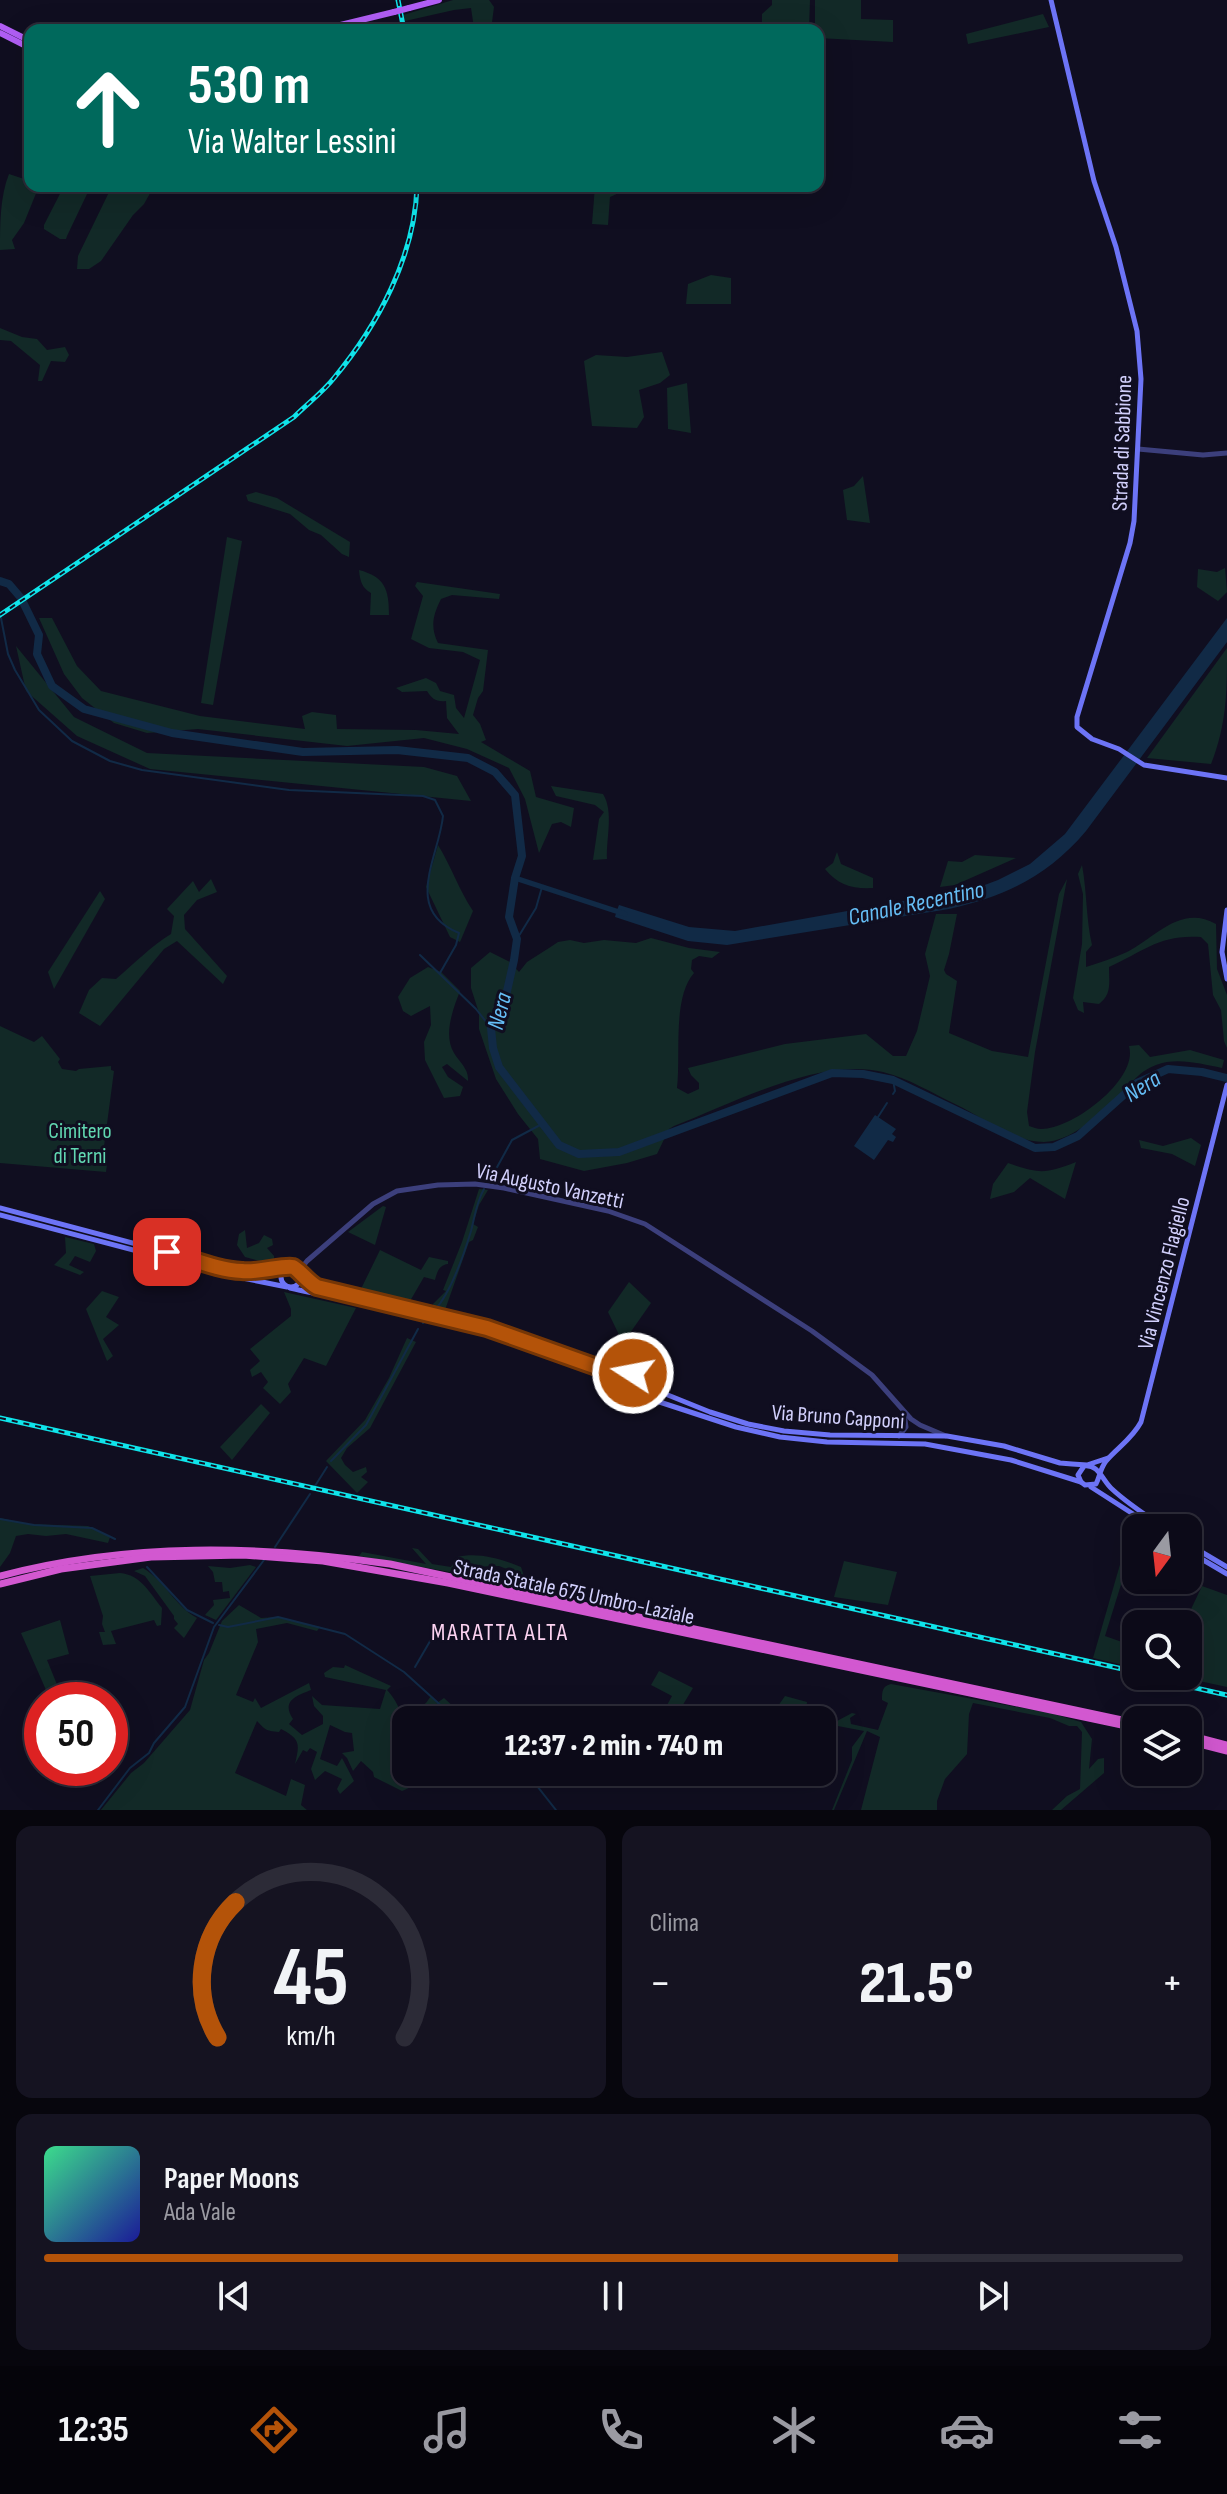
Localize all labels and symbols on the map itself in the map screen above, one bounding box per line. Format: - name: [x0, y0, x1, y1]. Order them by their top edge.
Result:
- street label: Strada di Sabbione: [1107, 375, 1138, 512]
- water label: Canale Recentino: [845, 875, 987, 932]
- water label: Nera: [481, 989, 518, 1033]
- water label: Nera: [1119, 1064, 1166, 1109]
- park label: Cimitero di Terni: [48, 1118, 112, 1170]
- street label: Via Augusto Vanzetti: [473, 1158, 626, 1215]
- street label: Via Vincenzo Flagiello: [1132, 1194, 1196, 1353]
- pin: [133, 1218, 201, 1286]
- position arrow: [591, 1331, 675, 1415]
- street label: Via Bruno Capponi: [771, 1399, 905, 1436]
- north arrow: [1122, 1514, 1202, 1594]
- street label: Strada Statale 675 Umbro-Laziale: [451, 1554, 697, 1631]
- district label: MARATTA ALTA: [431, 1618, 569, 1647]
- speed limit sign: 50: [24, 1682, 128, 1786]

